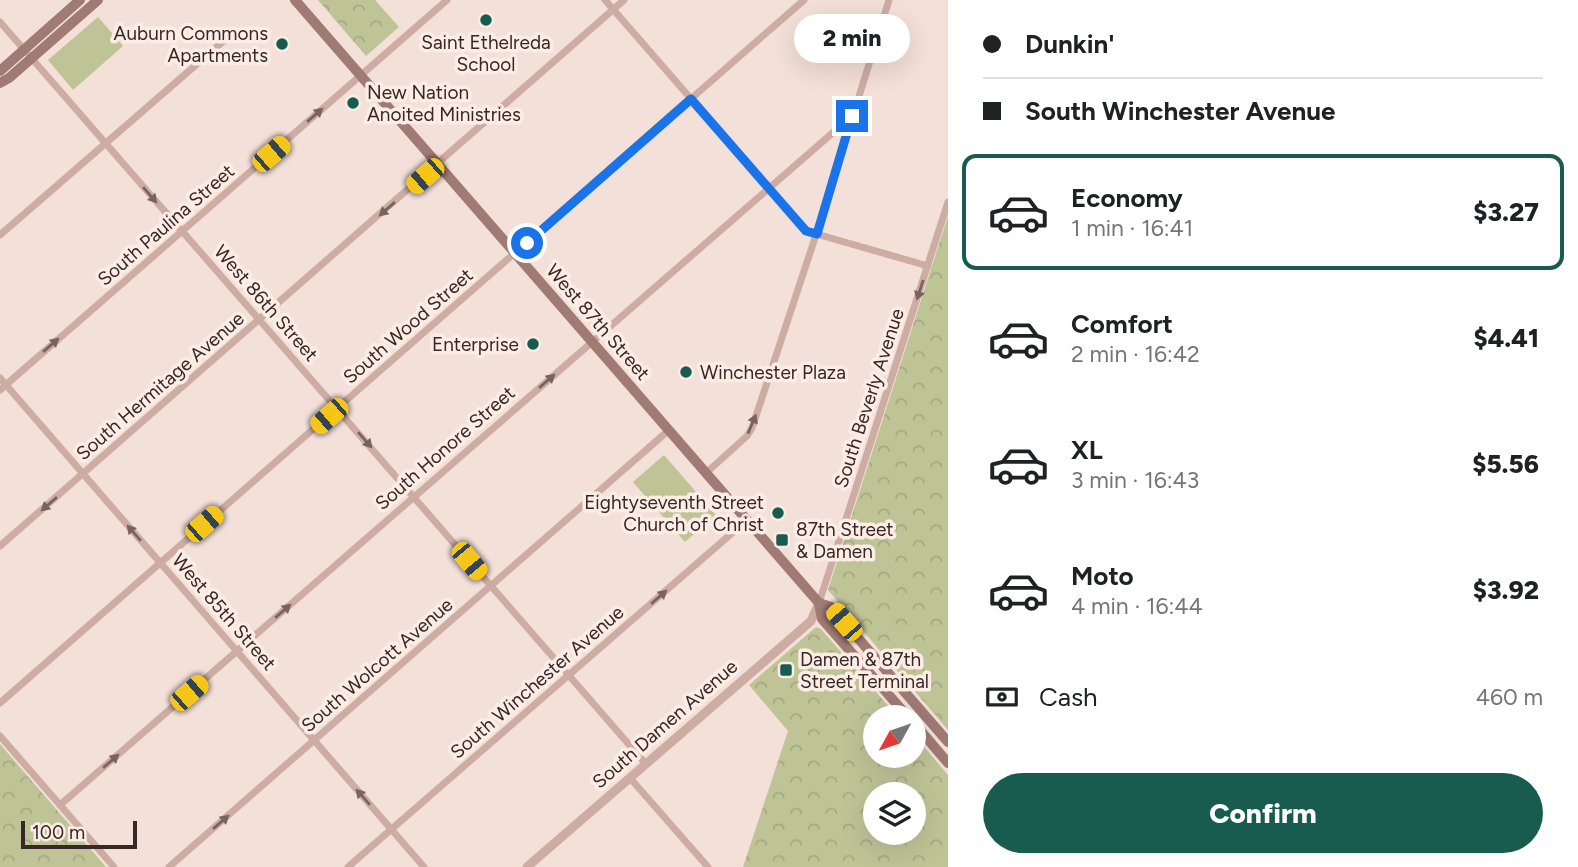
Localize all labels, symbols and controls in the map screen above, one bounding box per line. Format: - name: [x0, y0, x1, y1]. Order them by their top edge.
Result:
- marker: Saint Ethelreda School: [478, 12, 494, 28]
- callout: 2 min: [794, 15, 910, 64]
- place label: Auburn Commons Apartments: [114, 22, 268, 67]
- text: 2 min: [823, 24, 881, 52]
- text: Dunkin': [1025, 28, 1115, 60]
- place label: Saint Ethelreda School: [421, 31, 551, 76]
- marker: Auburn Commons Apartments: [274, 36, 290, 52]
- place label: New Nation Anoited Ministries: [367, 81, 521, 126]
- marker: New Nation Anoited Ministries: [345, 95, 361, 111]
- text: South Winchester Avenue: [1025, 95, 1335, 127]
- route end: [836, 100, 868, 132]
- one-way arrow: [307, 108, 324, 123]
- car: [249, 132, 294, 176]
- car: [403, 154, 448, 198]
- street label: South Paulina Street: [93, 159, 239, 291]
- icon: car: [987, 181, 1050, 244]
- text: Economy: [1071, 182, 1183, 214]
- one-way arrow: [142, 186, 158, 204]
- text: $3.27: [1473, 196, 1539, 228]
- one-way arrow: [378, 201, 395, 216]
- text: 1 min · 16:41: [1071, 214, 1193, 242]
- route start: [511, 227, 543, 259]
- street label: West 86th Street: [209, 240, 323, 366]
- street label: West 87th Street: [541, 259, 655, 385]
- street label: South Wood Street: [338, 263, 478, 389]
- one-way arrow: [914, 280, 925, 301]
- street label: South Beverly Avenue: [829, 305, 909, 491]
- street label: South Hermitage Avenue: [71, 307, 249, 465]
- icon: car: [987, 307, 1050, 370]
- text: Comfort: [1071, 308, 1173, 340]
- text: $4.41: [1473, 322, 1539, 354]
- place label: Enterprise: [432, 333, 519, 356]
- marker: Enterprise: [525, 336, 541, 352]
- one-way arrow: [43, 338, 60, 353]
- text: 2 min · 16:42: [1071, 340, 1200, 368]
- place label: Winchester Plaza: [700, 361, 846, 384]
- marker: Winchester Plaza: [678, 364, 694, 380]
- one-way arrow: [538, 374, 555, 389]
- street label: South Honore Street: [371, 381, 519, 515]
- car: [307, 394, 352, 438]
- one-way arrow: [746, 414, 758, 434]
- one-way arrow: [357, 431, 372, 448]
- icon: car: [987, 433, 1050, 496]
- text: XL: [1071, 434, 1103, 466]
- text: $5.56: [1472, 448, 1539, 480]
- text: 3 min · 16:43: [1071, 466, 1199, 494]
- place label: Eightyseventh Street Church of Christ: [584, 491, 764, 536]
- one-way arrow: [40, 496, 57, 511]
- car: [182, 502, 227, 546]
- marker: Eightyseventh Street Church of Christ: [770, 505, 786, 521]
- place label: 87th Street & Damen: [796, 518, 894, 563]
- one-way arrow: [127, 524, 142, 541]
- marker: 87th Street & Damen: [774, 532, 790, 548]
- car: [448, 538, 491, 584]
- street label: West 85th Street: [167, 549, 281, 675]
- icon: car: [987, 559, 1050, 622]
- text: Moto: [1071, 560, 1134, 592]
- text: $3.92: [1473, 574, 1539, 606]
- one-way arrow: [650, 589, 668, 605]
- text: 4 min · 16:44: [1071, 592, 1203, 620]
- street label: South Wolcott Avenue: [297, 593, 457, 737]
- car: [823, 599, 866, 645]
- street label: South Winchester Avenue: [446, 600, 628, 764]
- one-way arrow: [274, 603, 292, 619]
- place label: Damen & 87th Street Terminal: [800, 648, 929, 693]
- street label: South Damen Avenue: [588, 655, 742, 793]
- marker: Damen & 87th Street Terminal: [778, 662, 794, 678]
- car: [167, 671, 212, 715]
- icon: cash: [983, 678, 1021, 716]
- text: Cash: [1039, 681, 1098, 713]
- text: 460 m: [1476, 683, 1543, 711]
- north arrow: [863, 705, 926, 768]
- map controls: [863, 705, 926, 845]
- one-way arrow: [103, 753, 120, 769]
- button: Confirm: [983, 773, 1543, 853]
- button: layers: [863, 782, 926, 845]
- one-way arrow: [355, 788, 371, 806]
- one-way arrow: [212, 815, 229, 830]
- scale bar: [21, 818, 136, 850]
- text: 100 m: [32, 821, 85, 844]

